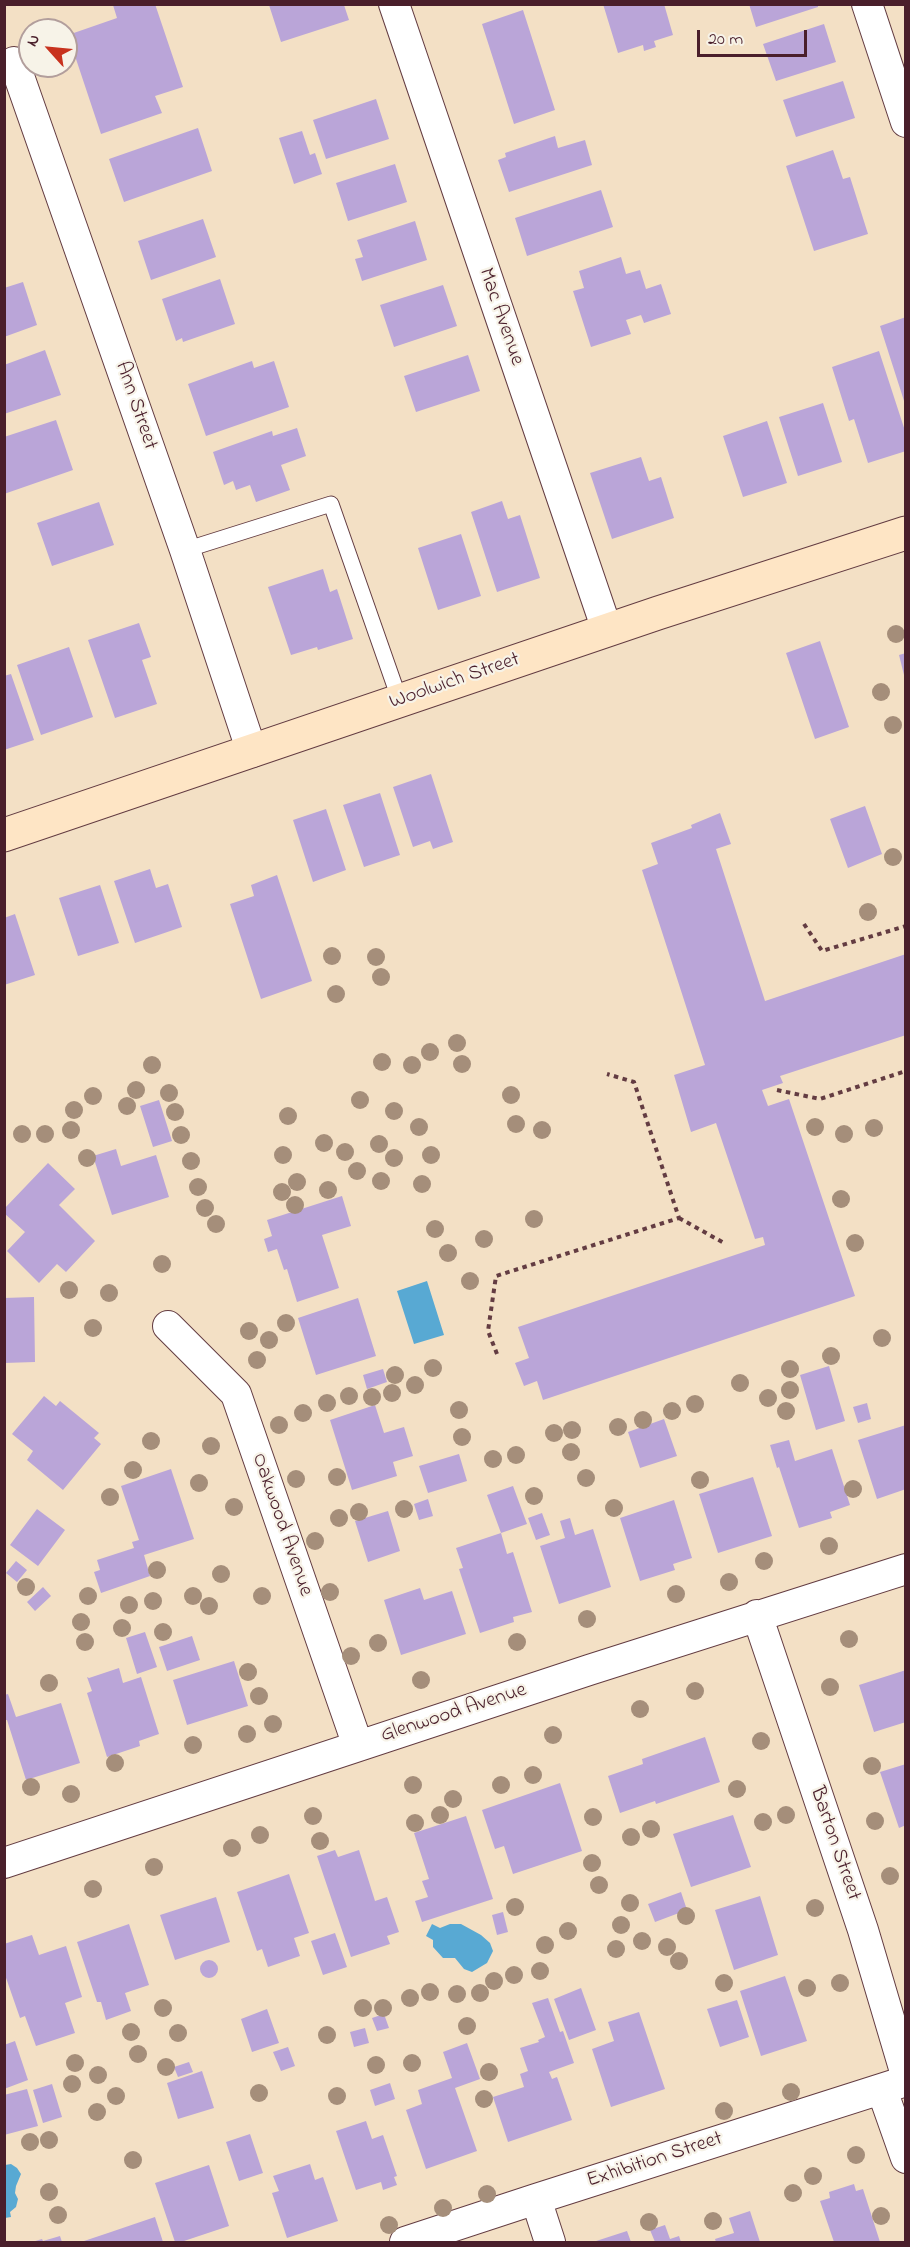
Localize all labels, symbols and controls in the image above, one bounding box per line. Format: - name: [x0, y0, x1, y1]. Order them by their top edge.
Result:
- north arrow: [18, 18, 78, 78]
- scale bar: [700, 18, 810, 56]
- text: 20 m: [708, 27, 743, 53]
- text: N: [21, 30, 47, 51]
- street label: Mac Avenue: [472, 265, 528, 369]
- street label: Ann Street: [108, 358, 162, 454]
- street label: Woolwich Street: [387, 648, 523, 716]
- street label: Oakwood Avenue: [245, 1450, 317, 1600]
- street label: Glenwood Avenue: [378, 1679, 530, 1749]
- street label: Barton Street: [803, 1784, 865, 1904]
- street label: Exhibition Street: [584, 2127, 726, 2195]

